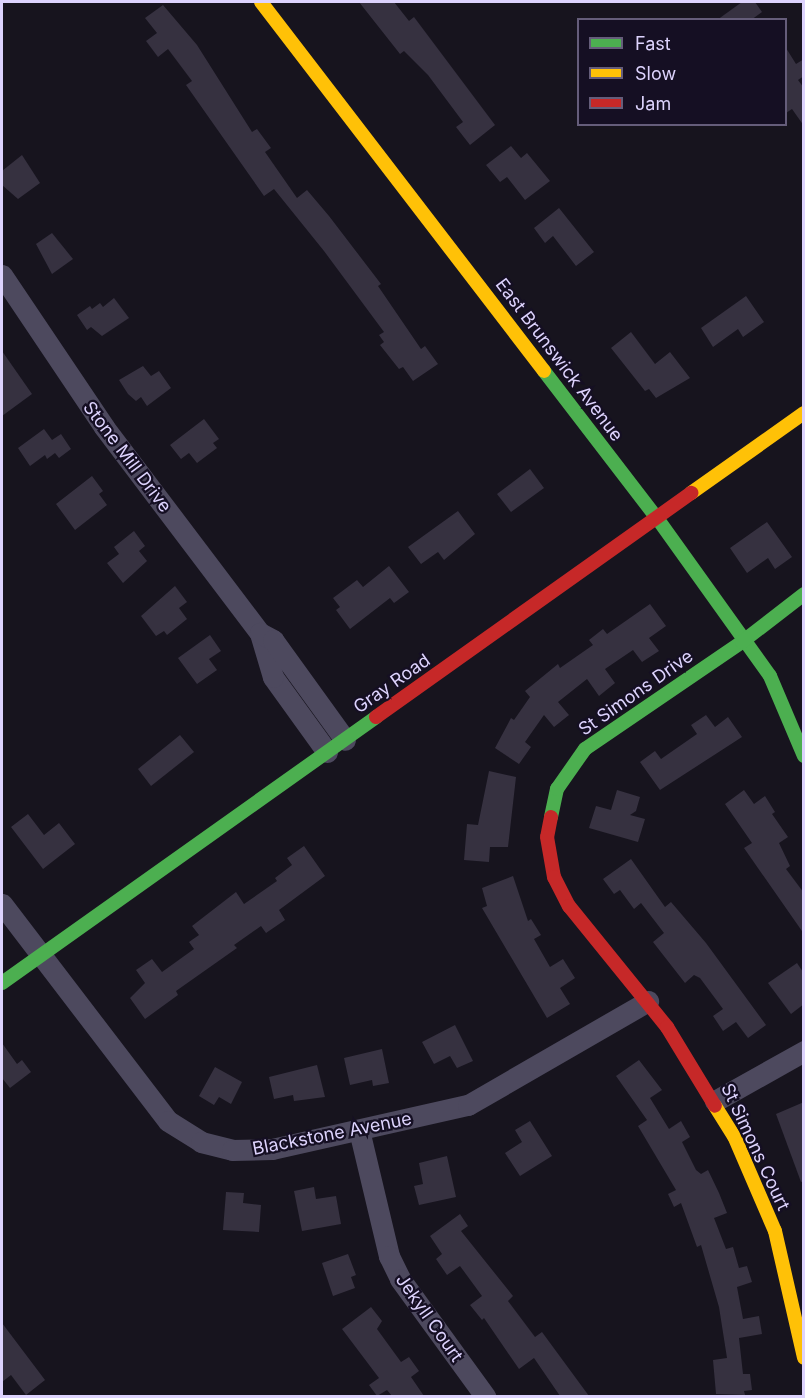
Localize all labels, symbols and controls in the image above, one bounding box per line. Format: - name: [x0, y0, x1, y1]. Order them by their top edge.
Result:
- legend: [577, 18, 787, 126]
- text: Fast: [635, 33, 671, 54]
- text: Slow: [635, 63, 676, 84]
- text: Jam: [635, 93, 671, 114]
- street label: East Brunswick Avenue: [491, 274, 627, 446]
- street label: Stone Mill Drive: [78, 397, 176, 517]
- street label: St Simons Drive: [575, 645, 697, 741]
- street label: Gray Road: [349, 650, 435, 718]
- street label: St Simons Court: [716, 1080, 794, 1214]
- street label: Blackstone Avenue: [251, 1108, 413, 1160]
- street label: Jekyll Court: [391, 1270, 467, 1366]

